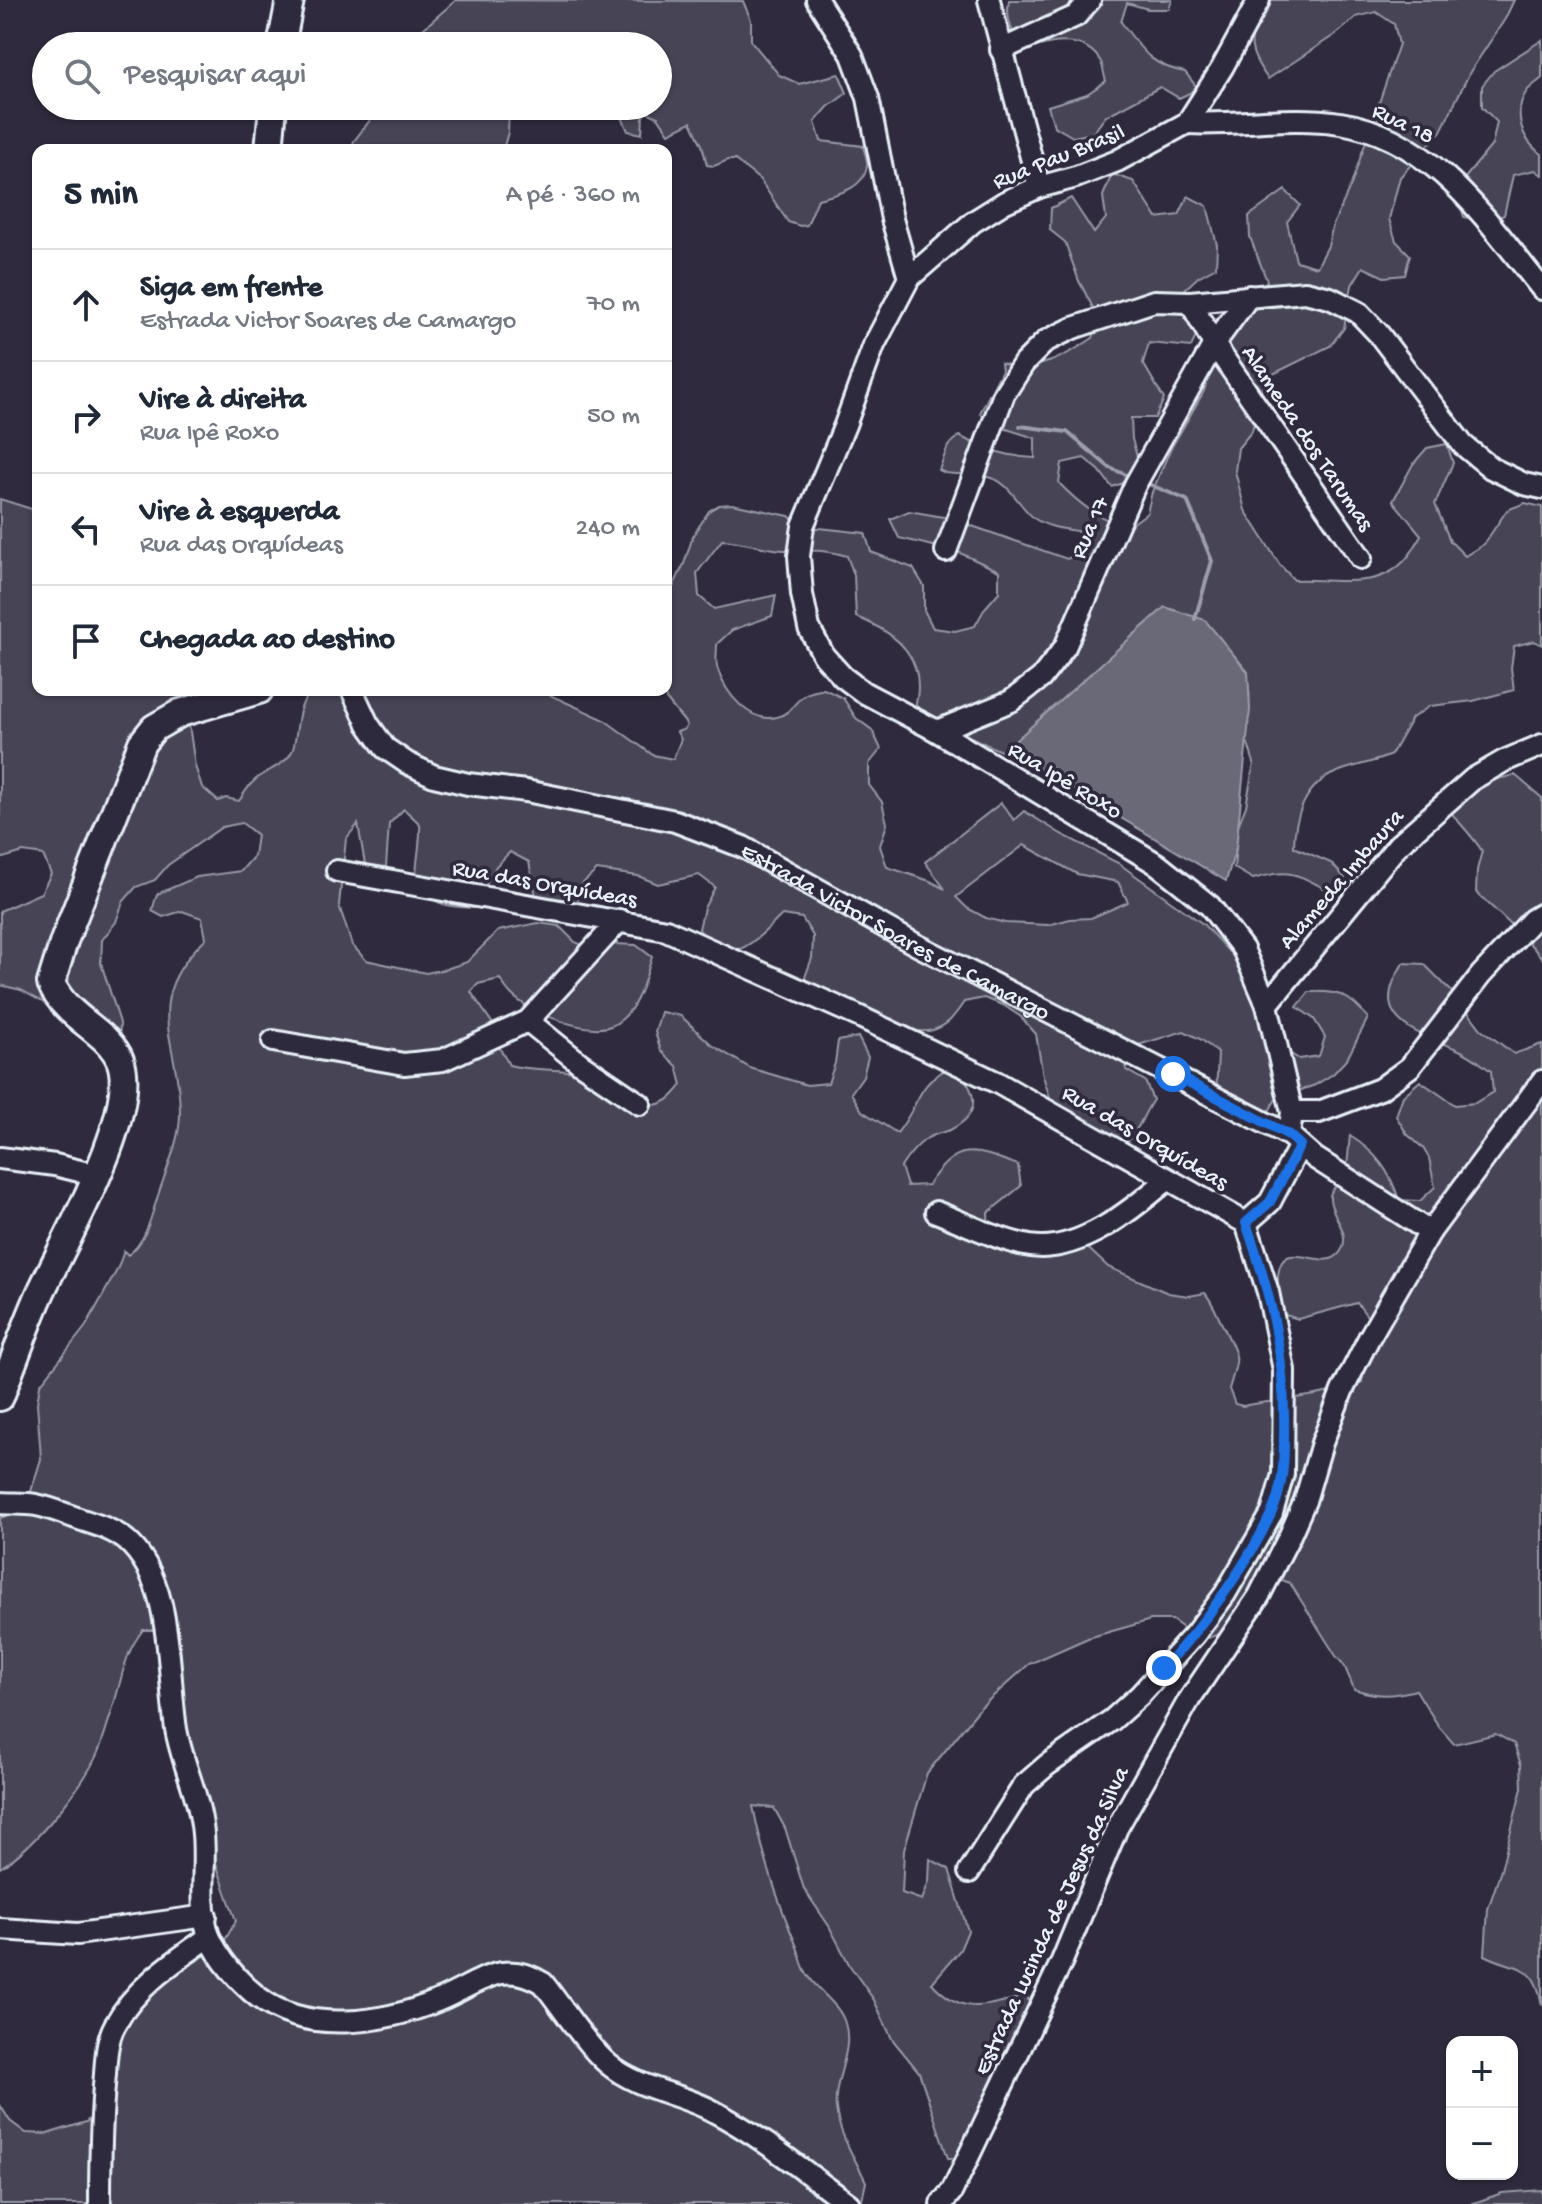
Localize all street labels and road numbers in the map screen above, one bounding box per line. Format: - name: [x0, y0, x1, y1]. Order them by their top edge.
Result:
- street label: Rua 18: [1367, 98, 1438, 153]
- street label: Rua Pau Brasil: [989, 119, 1130, 198]
- street label: Alameda dos Tarumas: [1233, 341, 1380, 538]
- street label: Rua 17: [1065, 492, 1117, 564]
- street label: Rua Ipê Roxo: [1002, 736, 1127, 828]
- street label: Alameda Imbaura: [1274, 803, 1412, 957]
- street label: Estrada Victor Soares de Camargo: [735, 838, 1054, 1029]
- street label: Rua das Orquídeas: [450, 855, 640, 916]
- street label: Rua das Orquídeas: [1056, 1080, 1234, 1199]
- street label: Estrada Lucinda de Jesus da Silva: [969, 1762, 1138, 2080]

